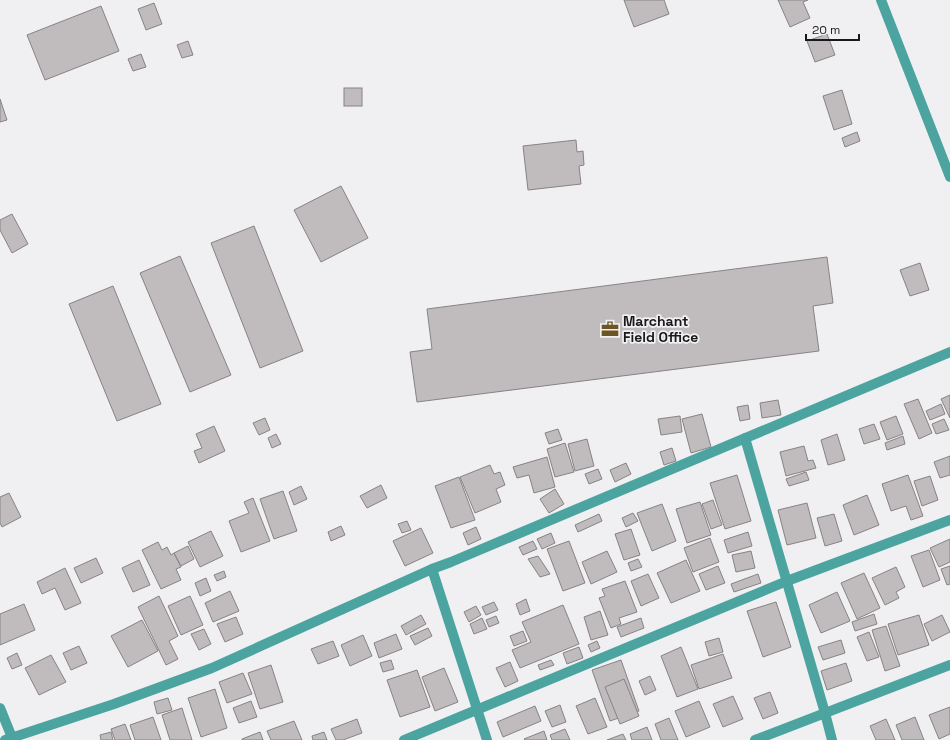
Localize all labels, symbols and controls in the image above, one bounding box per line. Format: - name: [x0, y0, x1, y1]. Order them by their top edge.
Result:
- scale bar: [806, 16, 859, 42]
- text: 20 m: [812, 22, 840, 38]
- place label: Marchant Field Office: [623, 312, 698, 346]
- office icon: Marchant Field Office: [600, 319, 620, 339]

